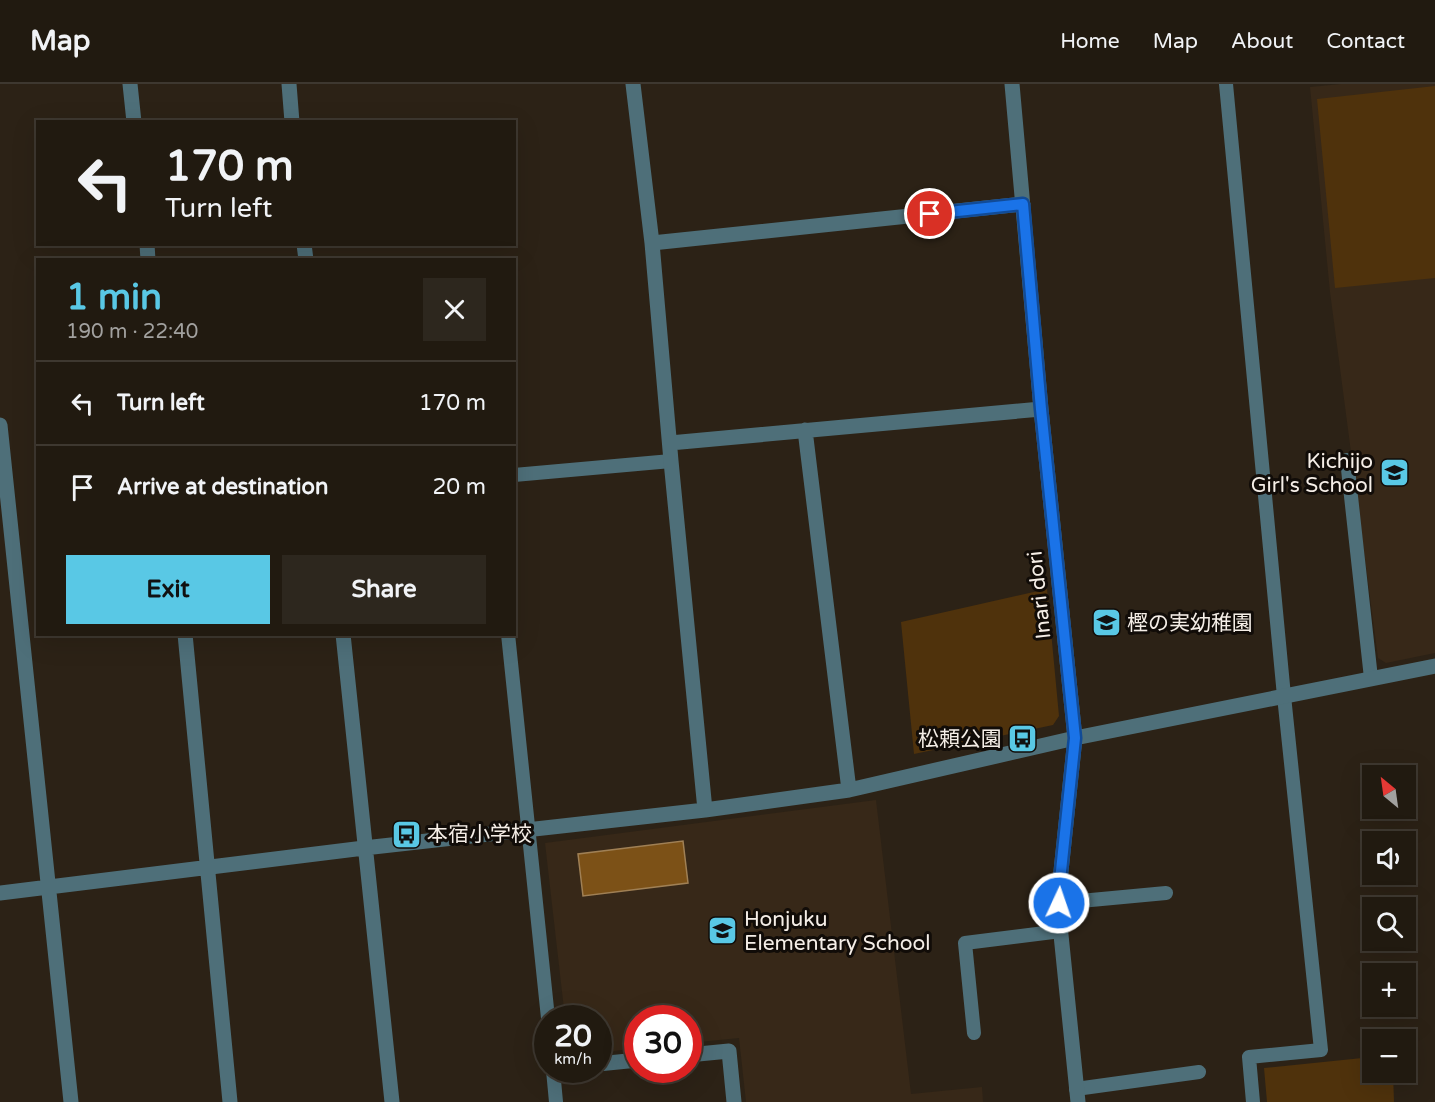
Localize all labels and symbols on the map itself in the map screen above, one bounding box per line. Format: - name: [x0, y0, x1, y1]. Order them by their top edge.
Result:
- pin: [904, 188, 955, 239]
- place label: Kichijo Girl's School: [1251, 449, 1373, 498]
- school or university icon: Kichijo Girl's School: [1378, 457, 1410, 489]
- street label: Inari dori: [1022, 550, 1057, 640]
- school or university icon: 樫の実幼稚園: [1090, 607, 1122, 639]
- place label: 樫の実幼稚園: [1127, 611, 1253, 636]
- bus stop icon: 松頼公園: [1007, 723, 1039, 755]
- place label: 松頼公園: [918, 727, 1002, 752]
- north arrow: [1362, 765, 1416, 819]
- bus stop icon: 本宿小学校: [390, 818, 422, 850]
- place label: 本宿小学校: [427, 822, 532, 847]
- position arrow: [1027, 871, 1091, 935]
- place label: Honjuku Elementary School: [744, 907, 931, 956]
- school or university icon: Honjuku Elementary School: [707, 915, 739, 947]
- speed limit sign: 30: [624, 1005, 702, 1083]

